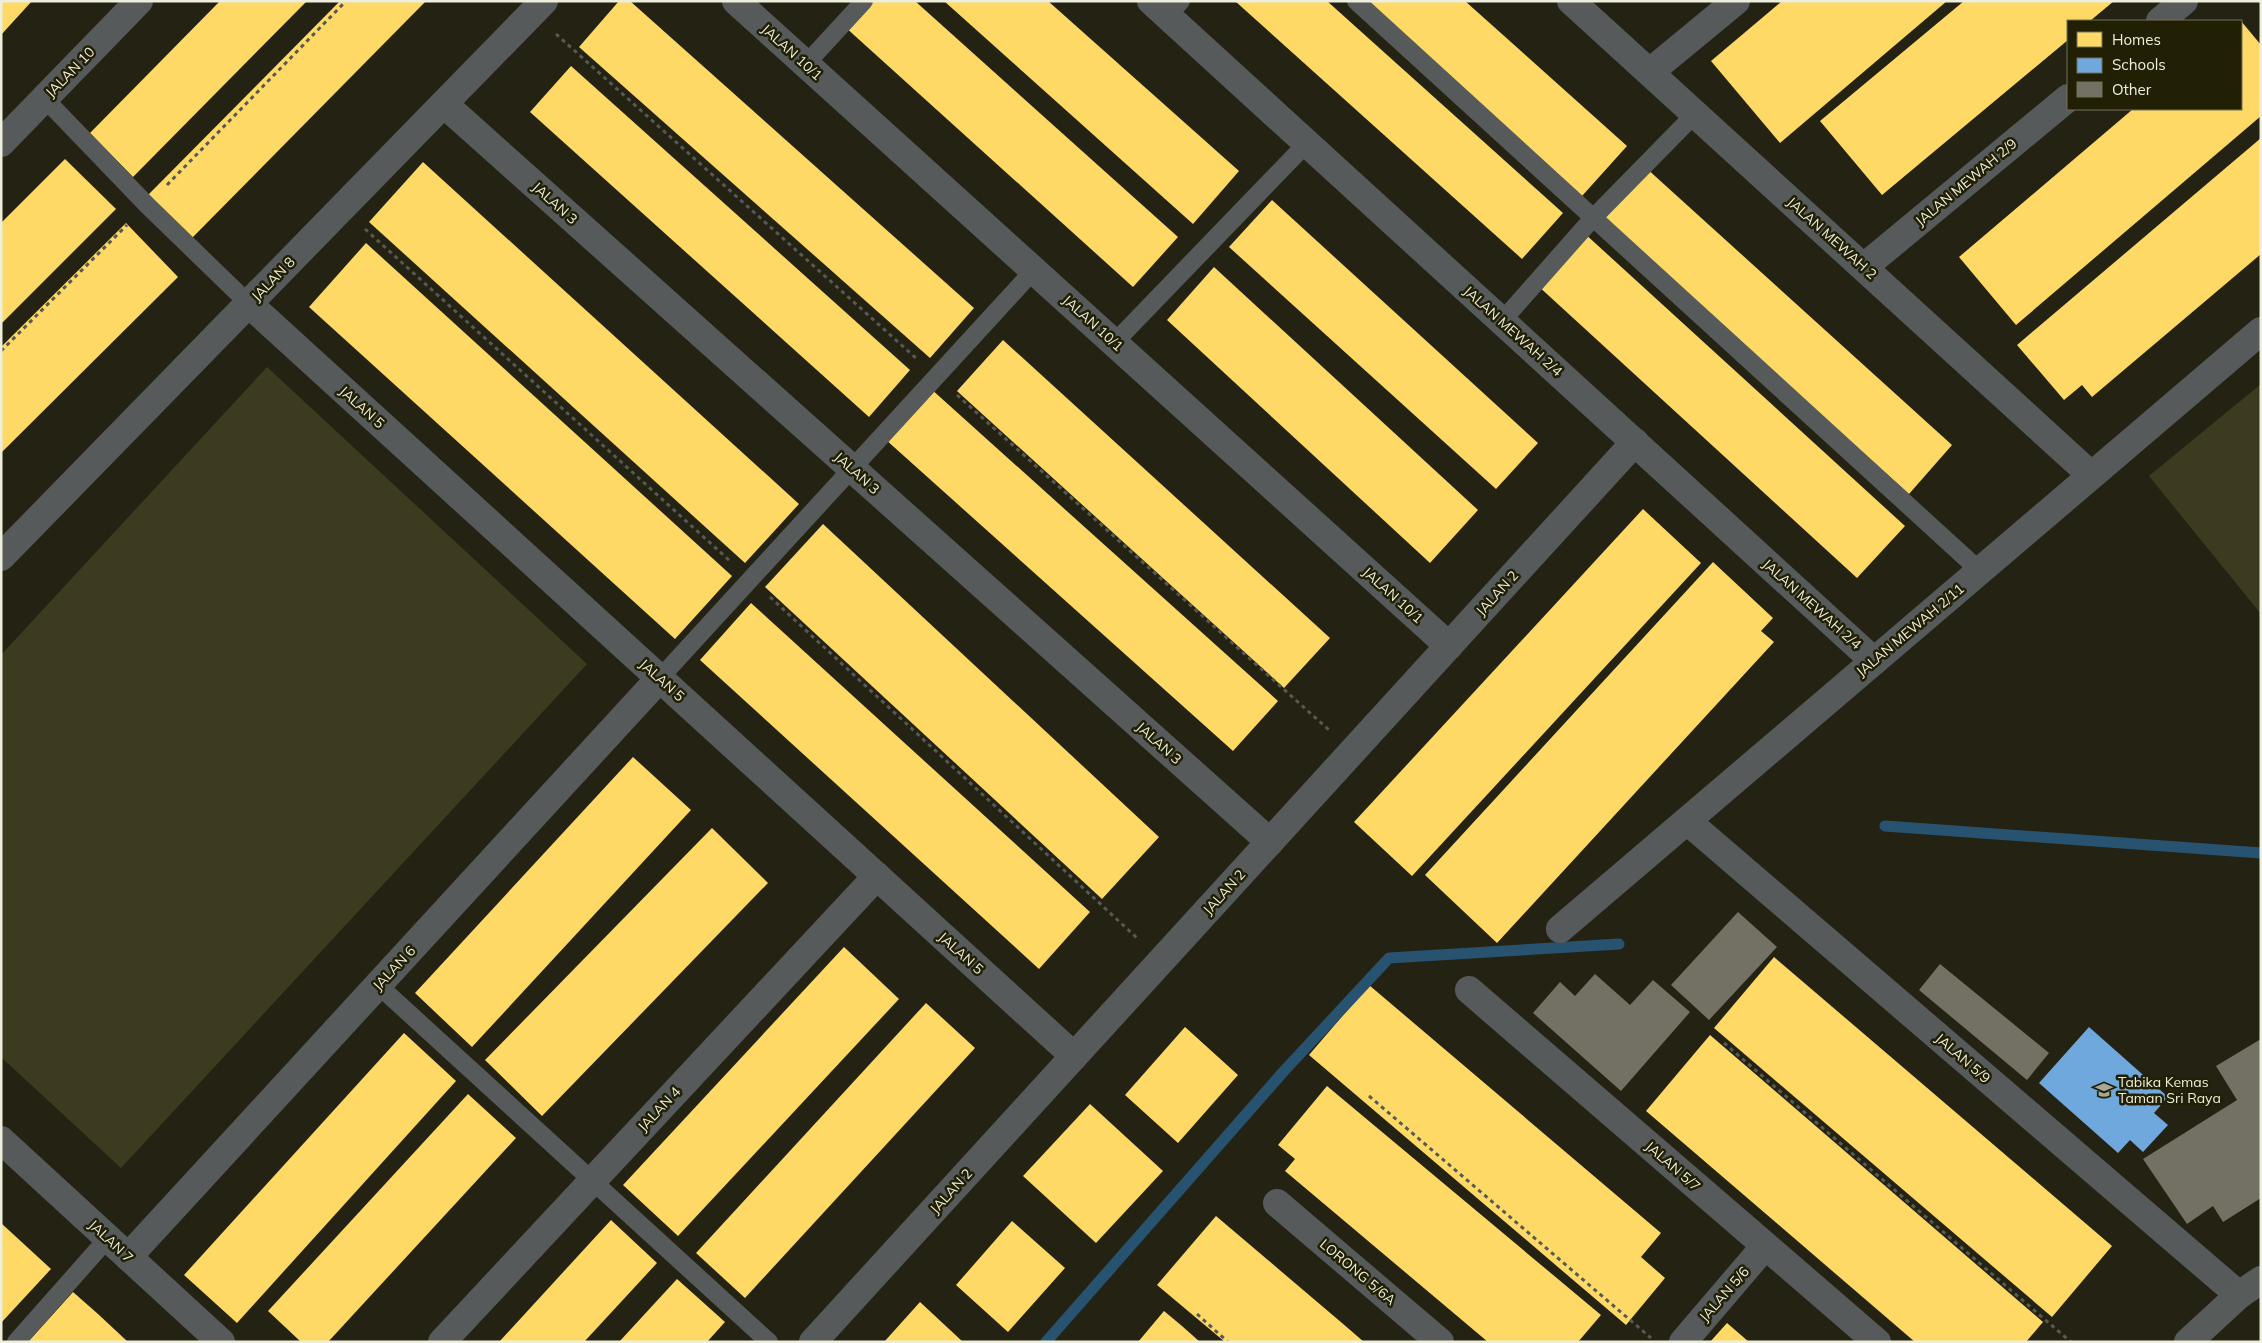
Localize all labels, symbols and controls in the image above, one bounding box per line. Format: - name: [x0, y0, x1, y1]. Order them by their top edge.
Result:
- street label: JALAN 10/1: [758, 20, 826, 84]
- legend: [2067, 20, 2242, 110]
- text: Homes: [2112, 30, 2161, 49]
- street label: JALAN 10: [41, 43, 99, 101]
- text: Schools: [2112, 55, 2166, 74]
- text: Other: [2112, 80, 2152, 99]
- street label: JALAN MEWAH 2/9: [1912, 134, 2020, 230]
- street label: JALAN 3: [529, 178, 581, 228]
- street label: JALAN MEWAH 2: [1783, 193, 1881, 283]
- street label: JALAN 8: [247, 253, 299, 305]
- street label: JALAN MEWAH 2/4: [1460, 282, 1567, 381]
- street label: JALAN 10/1: [1059, 291, 1127, 355]
- street label: JALAN 5: [336, 382, 388, 432]
- street label: JALAN 3: [831, 448, 883, 498]
- street label: JALAN MEWAH 2/4: [1759, 555, 1866, 654]
- street label: JALAN 10/1: [1359, 563, 1427, 627]
- street label: JALAN 2: [1472, 567, 1522, 619]
- street label: JALAN MEWAH 2/11: [1852, 580, 1968, 680]
- street label: JALAN 5: [636, 655, 688, 705]
- street label: JALAN 3: [1133, 718, 1185, 768]
- street label: JALAN 2: [1199, 866, 1249, 918]
- street label: JALAN 5: [935, 928, 987, 978]
- street label: JALAN 6: [369, 942, 419, 994]
- street label: JALAN 5/9: [1932, 1029, 1994, 1087]
- place label: Tabika Kemas Taman Sri Raya: [2118, 1073, 2221, 1107]
- school or university icon: Tabika Kemas Taman Sri Raya: [2094, 1080, 2114, 1100]
- street label: JALAN 4: [634, 1082, 685, 1135]
- street label: JALAN 5/7: [1642, 1137, 1704, 1195]
- street label: JALAN 2: [926, 1165, 976, 1217]
- street label: JALAN 7: [85, 1216, 137, 1266]
- street label: LORONG 5/6A: [1316, 1235, 1400, 1309]
- street label: JALAN 5/6: [1695, 1263, 1753, 1325]

